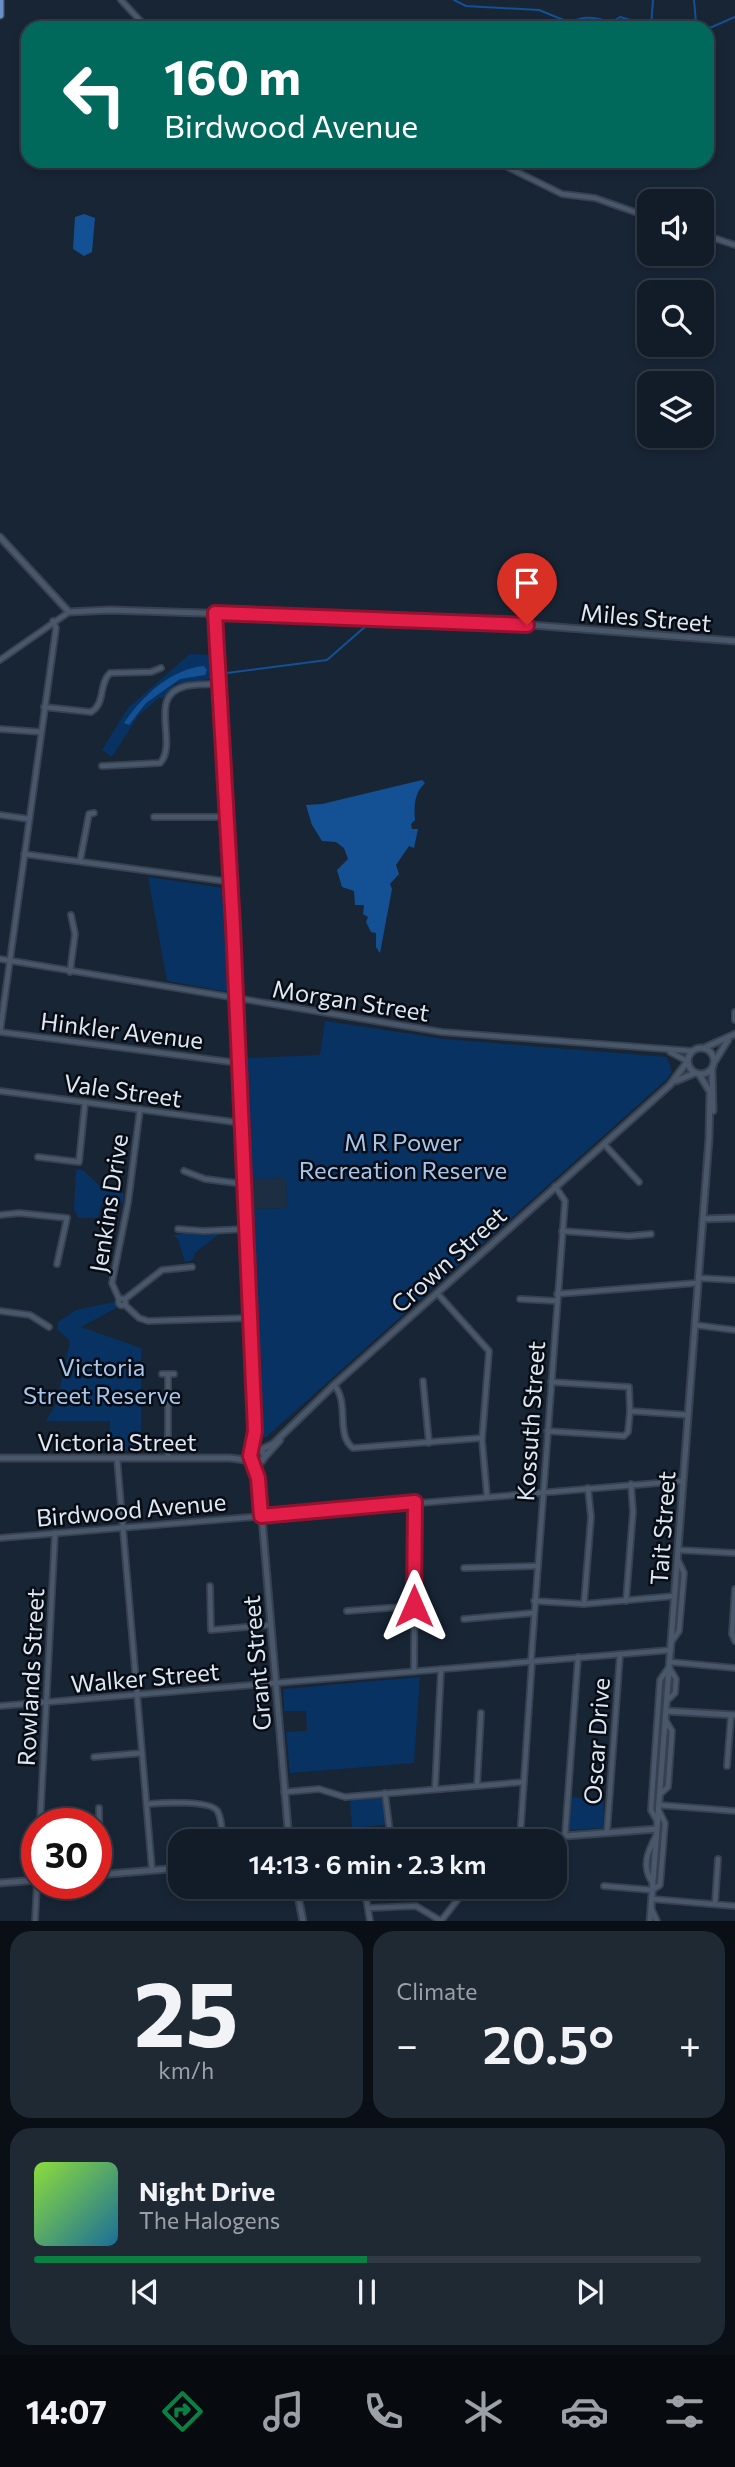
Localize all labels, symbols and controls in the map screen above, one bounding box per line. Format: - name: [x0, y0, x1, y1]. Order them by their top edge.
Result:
- text: 160 m: [164, 45, 301, 105]
- icon: left: [49, 49, 140, 140]
- text: Birdwood Avenue: [164, 105, 418, 145]
- map controls: [637, 189, 714, 448]
- button: sound: [637, 189, 714, 266]
- button: search: [637, 280, 714, 357]
- button: layers: [637, 371, 714, 448]
- pin: [497, 553, 557, 625]
- icon: arrive: [508, 564, 546, 602]
- street label: Miles Street: [579, 597, 713, 637]
- street label: Morgan Street: [270, 973, 432, 1027]
- street label: Hinkler Avenue: [39, 1006, 205, 1054]
- street label: Vale Street: [62, 1067, 184, 1113]
- park label: M R Power Recreation Reserve: [299, 1127, 507, 1184]
- street label: Jenkins Drive: [83, 1132, 133, 1274]
- street label: Crown Street: [384, 1200, 512, 1318]
- street label: Kossuth Street: [510, 1340, 550, 1502]
- park label: Victoria Street Reserve: [23, 1352, 181, 1409]
- street label: Victoria Street: [37, 1427, 197, 1456]
- street label: Tait Street: [644, 1470, 680, 1586]
- street label: Birdwood Avenue: [35, 1486, 227, 1532]
- position arrow: [377, 1569, 451, 1643]
- street label: Rowlands Street: [11, 1587, 49, 1767]
- street label: Grant Street: [236, 1594, 276, 1732]
- street label: Walker Street: [70, 1656, 221, 1698]
- street label: Oscar Drive: [577, 1677, 615, 1805]
- speed limit sign: 30: [21, 1808, 112, 1899]
- text: 14:13 · 6 min · 2.3 km: [248, 1848, 487, 1879]
- text: 25: [134, 1954, 239, 2066]
- text: Climate: [397, 1977, 478, 2005]
- text: 20.5°: [482, 2011, 614, 2075]
- text: −: [397, 2020, 418, 2067]
- text: +: [679, 2020, 701, 2067]
- text: km/h: [158, 2056, 214, 2084]
- text: Night Drive: [139, 2175, 275, 2206]
- text: The Halogens: [139, 2206, 280, 2234]
- icon: previous: [126, 2273, 164, 2311]
- icon: pause: [348, 2273, 386, 2311]
- icon: next: [571, 2273, 609, 2311]
- icon: directions: [158, 2387, 207, 2436]
- icon: music: [259, 2387, 308, 2436]
- icon: phone: [359, 2387, 408, 2436]
- icon: climate: [459, 2387, 508, 2436]
- icon: car: [560, 2387, 609, 2436]
- icon: filters: [660, 2387, 709, 2436]
- text: 14:07: [26, 2391, 107, 2431]

